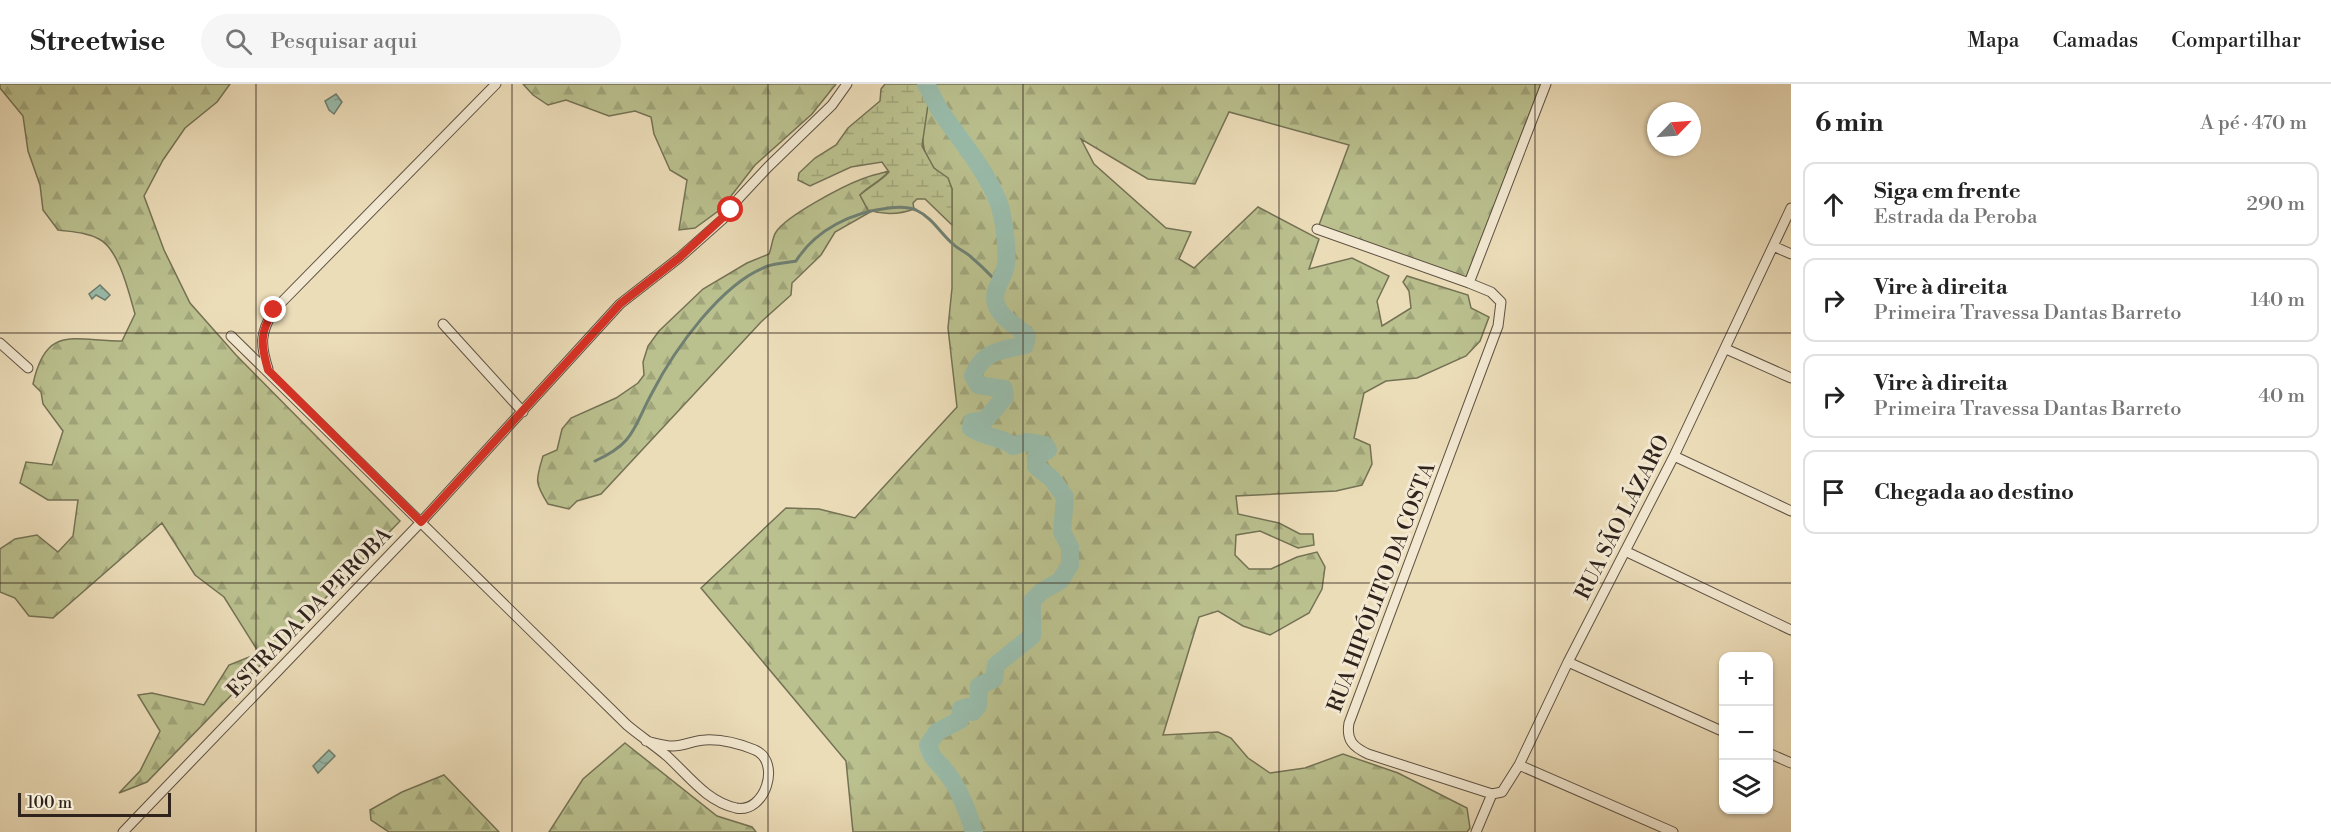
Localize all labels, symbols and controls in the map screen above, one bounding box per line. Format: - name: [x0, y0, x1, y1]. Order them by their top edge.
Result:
- search box: [201, 14, 621, 68]
- text: Streetwise: [30, 24, 165, 59]
- icon: search: [222, 25, 255, 58]
- text: Pesquisar aqui: [270, 28, 418, 55]
- text: Mapa: [1967, 28, 2019, 54]
- text: Camadas: [2052, 28, 2138, 54]
- text: Compartilhar: [2171, 28, 2301, 54]
- north arrow: [1647, 102, 1701, 156]
- text: 6 min: [1815, 107, 1883, 139]
- text: A pé · 470 m: [2200, 111, 2307, 136]
- text: Siga em frente: [1874, 178, 2021, 205]
- icon: ahead: [1817, 188, 1850, 221]
- text: 290 m: [2247, 192, 2305, 217]
- route start: [717, 196, 743, 222]
- text: Estrada da Peroba: [1874, 205, 2037, 230]
- text: Vire à direita: [1874, 274, 2008, 301]
- icon: right: [1817, 284, 1850, 317]
- text: 140 m: [2250, 288, 2305, 313]
- route end: [260, 296, 286, 322]
- text: Primeira Travessa Dantas Barreto: [1874, 301, 2181, 326]
- text: Vire à direita: [1874, 370, 2008, 397]
- icon: right: [1817, 380, 1850, 413]
- text: 40 m: [2258, 384, 2305, 409]
- text: Primeira Travessa Dantas Barreto: [1874, 397, 2181, 422]
- street label: RUA SÃO LÁZARO: [1568, 430, 1676, 604]
- street label: RUA HIPÓLITO DA COSTA: [1319, 457, 1442, 716]
- icon: arrive: [1817, 476, 1850, 509]
- text: Chegada ao destino: [1874, 479, 2074, 506]
- street label: ESTRADA DA PEROBA: [222, 522, 398, 703]
- map controls: [1719, 652, 1773, 814]
- button: +: [1719, 652, 1773, 706]
- button: −: [1719, 706, 1773, 760]
- button: layers: [1719, 760, 1773, 814]
- scale bar: [18, 790, 171, 818]
- text: 100 m: [27, 793, 72, 813]

